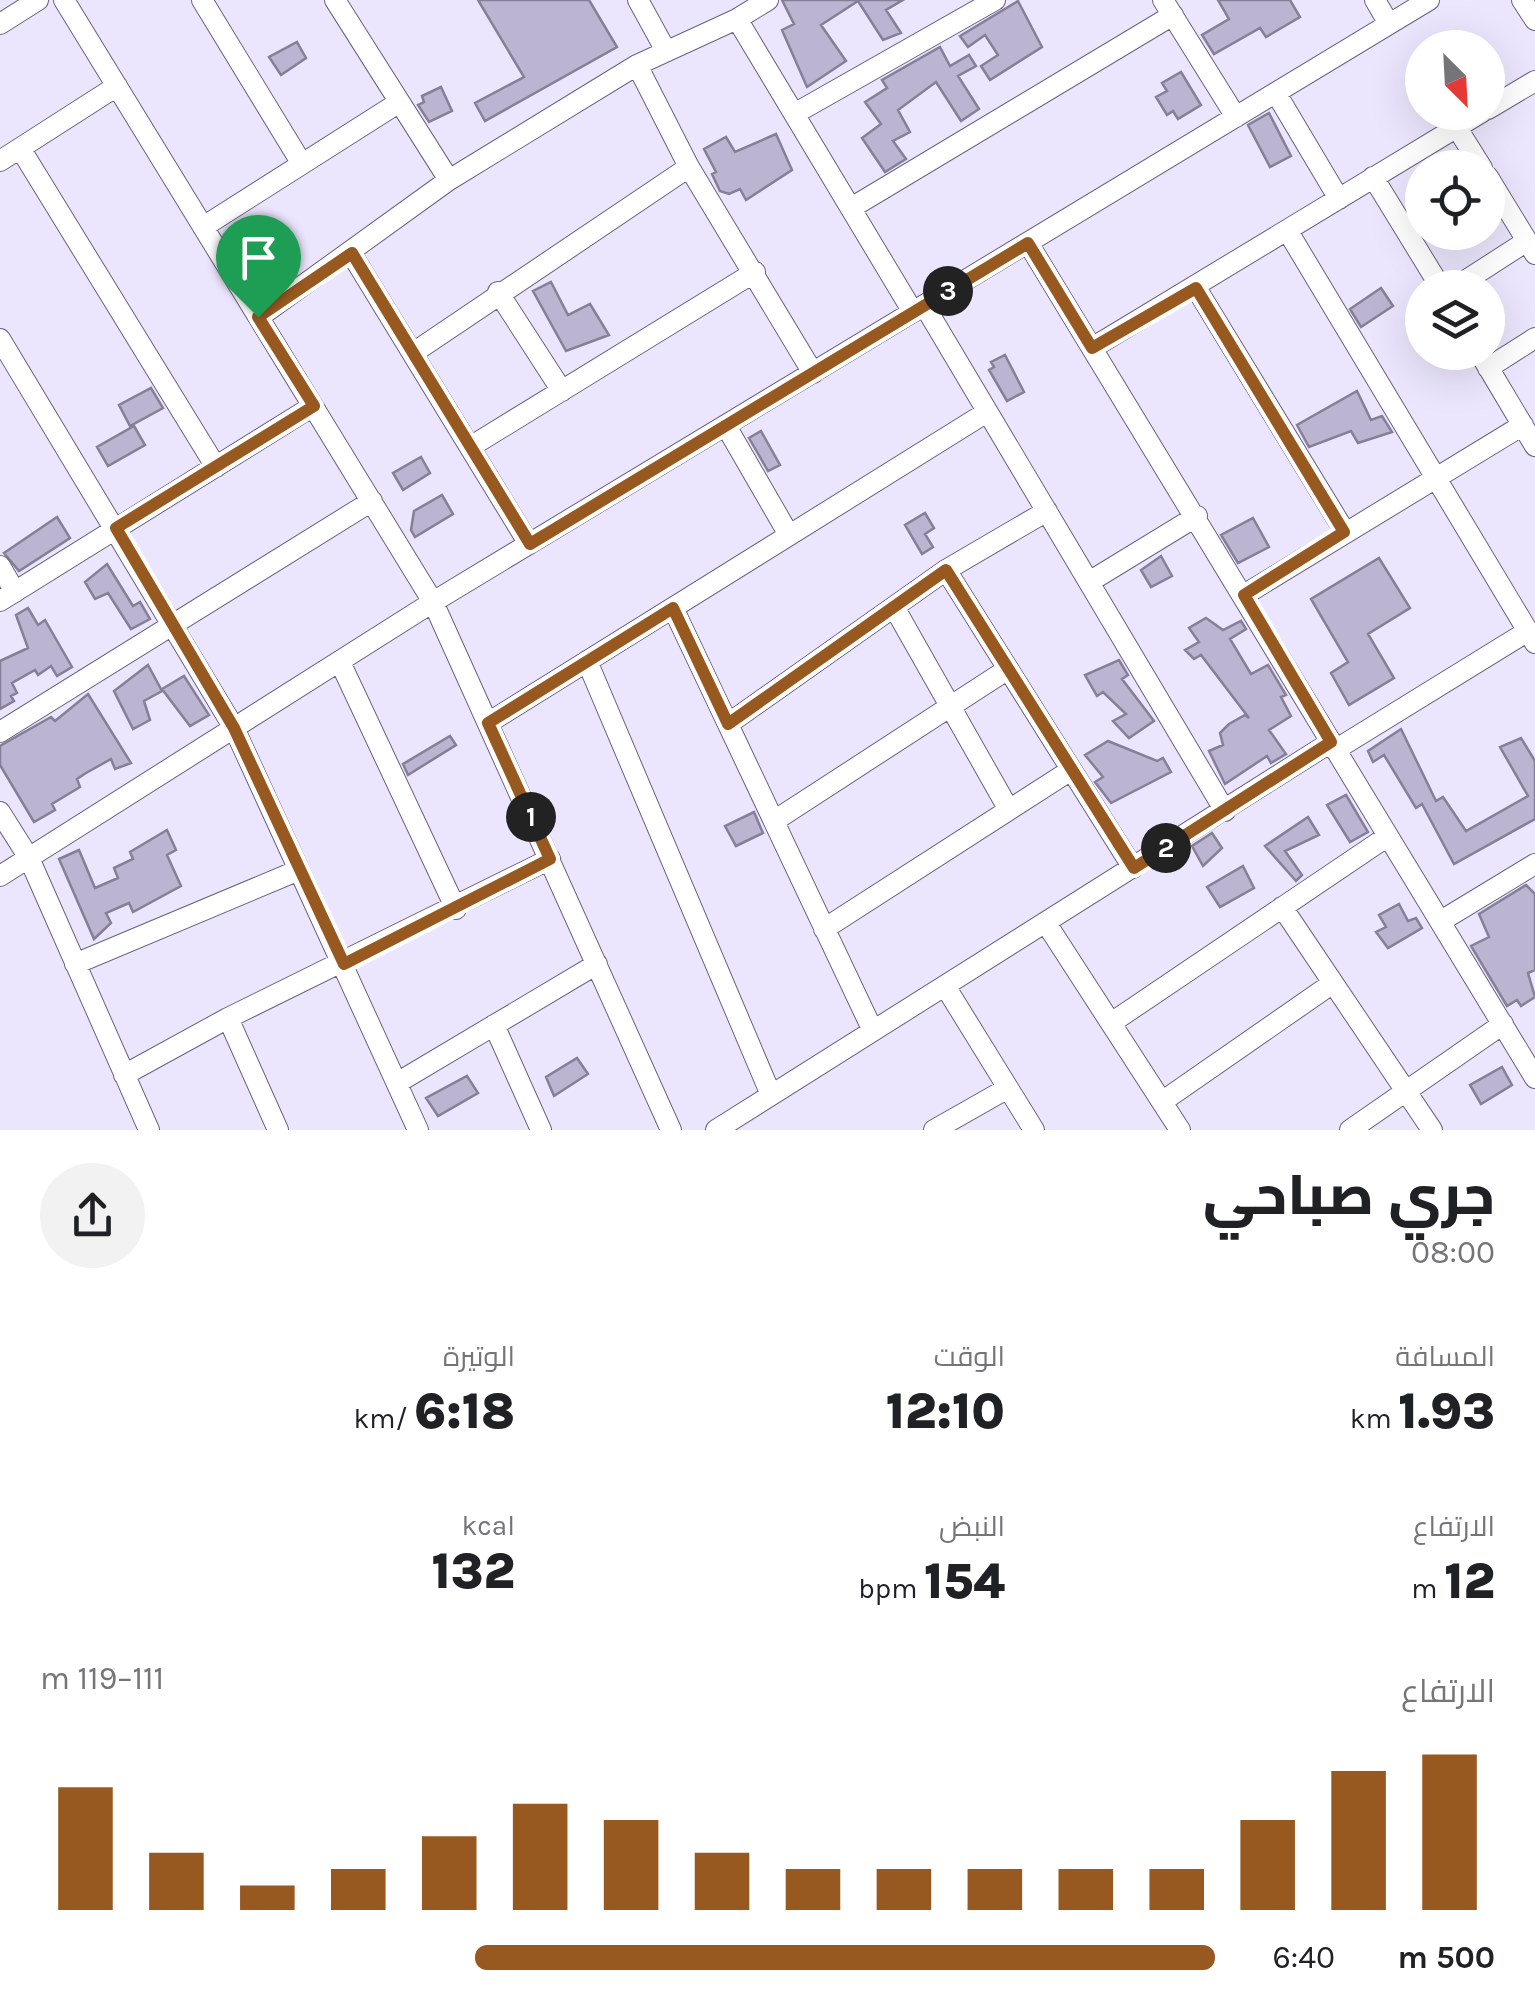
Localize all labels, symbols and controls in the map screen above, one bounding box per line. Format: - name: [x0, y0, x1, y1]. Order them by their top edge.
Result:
- north arrow: [1405, 30, 1505, 130]
- map controls: [1405, 30, 1505, 370]
- button: locate: [1405, 150, 1505, 250]
- pin: [216, 215, 301, 318]
- icon: arrive: [231, 230, 286, 285]
- pin: 3: [923, 266, 973, 316]
- button: layers: [1405, 270, 1505, 370]
- text: 3: [939, 274, 957, 307]
- pin: 1: [506, 792, 556, 842]
- text: 1: [526, 800, 536, 833]
- pin: 2: [1141, 823, 1191, 873]
- text: 2: [1158, 831, 1174, 864]
- button: share: [40, 1163, 145, 1268]
- text: جري صباحي: [1203, 1164, 1495, 1228]
- text: 08:00: [1411, 1234, 1495, 1271]
- text: الوتيرة: [443, 1340, 515, 1373]
- text: الوقت: [934, 1340, 1005, 1373]
- text: المسافة: [1395, 1340, 1495, 1373]
- text: 6:18: [414, 1382, 515, 1441]
- text: 12:10: [886, 1382, 1005, 1441]
- text: 1.93: [1398, 1382, 1495, 1441]
- text: /km: [353, 1402, 414, 1435]
- text: km: [1350, 1402, 1398, 1435]
- text: kcal: [462, 1509, 515, 1542]
- text: النبض: [939, 1510, 1005, 1543]
- text: الارتفاع: [1413, 1510, 1495, 1543]
- text: 132: [431, 1542, 515, 1601]
- text: 154: [924, 1552, 1005, 1611]
- text: 12: [1444, 1552, 1495, 1611]
- text: bpm: [858, 1572, 924, 1605]
- text: m: [1411, 1572, 1444, 1605]
- text: 111–119 m: [40, 1660, 164, 1697]
- text: الارتفاع: [1401, 1673, 1495, 1710]
- text: 6:40: [1272, 1939, 1335, 1976]
- text: 500 m: [1397, 1939, 1495, 1976]

